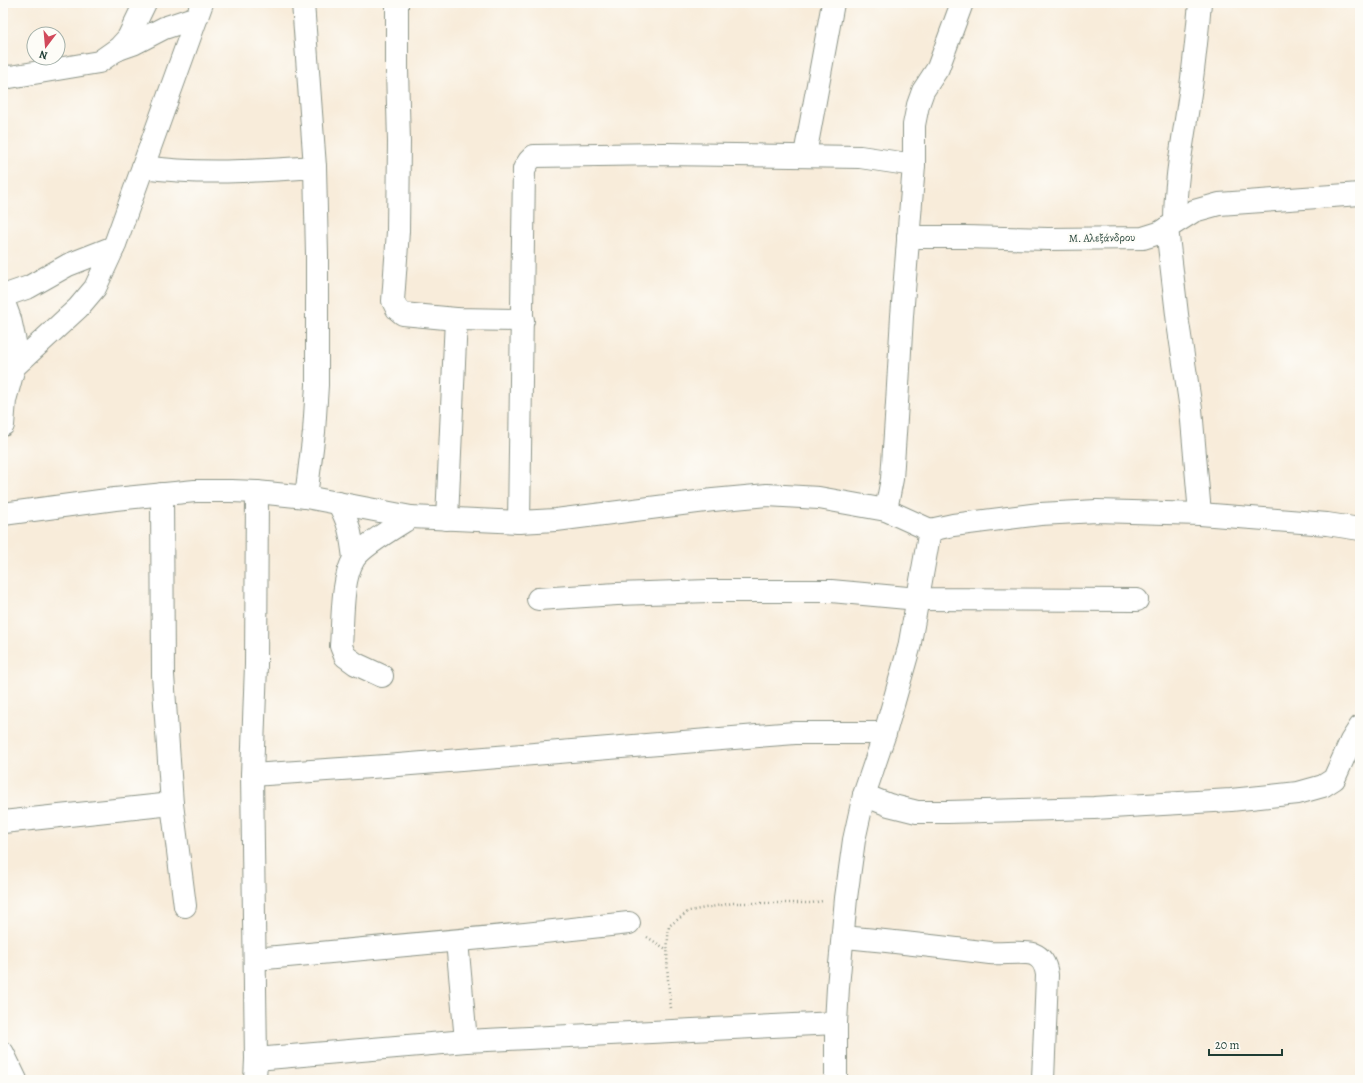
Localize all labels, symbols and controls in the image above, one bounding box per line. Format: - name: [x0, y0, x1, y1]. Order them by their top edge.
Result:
- north arrow: [26, 26, 66, 66]
- text: N: [37, 47, 49, 63]
- street label: Μ. Αλεξάνδρου: [1069, 230, 1135, 246]
- scale bar: [1209, 1031, 1282, 1057]
- text: 20 m: [1215, 1037, 1239, 1053]

